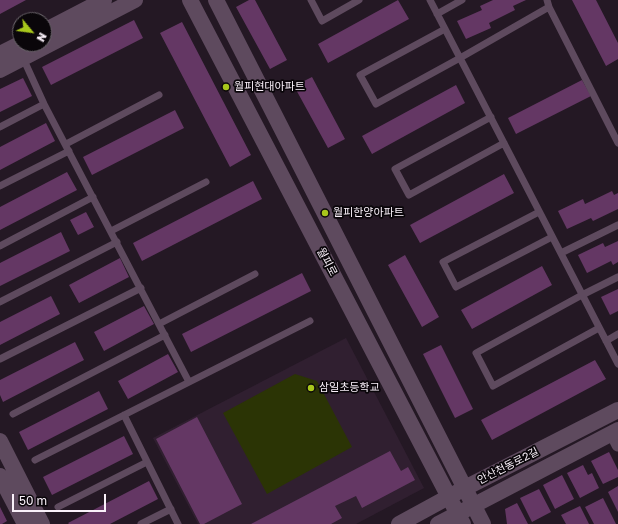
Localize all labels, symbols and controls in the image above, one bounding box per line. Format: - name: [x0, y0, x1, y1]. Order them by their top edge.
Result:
- north arrow: [12, 12, 52, 52]
- text: N: [34, 31, 50, 44]
- place label: 월피현대아파트: [234, 80, 305, 94]
- marker: 월피현대아파트: [221, 82, 231, 92]
- place label: 월피한양아파트: [333, 206, 404, 220]
- marker: 월피한양아파트: [320, 208, 330, 218]
- street label: 월피로: [314, 245, 340, 279]
- place label: 삼일초등학교: [319, 381, 380, 395]
- marker: 삼일초등학교: [306, 383, 316, 393]
- street label: 안산천동로2길: [475, 445, 541, 487]
- scale bar: [14, 486, 108, 512]
- text: 50 m: [19, 493, 47, 508]

